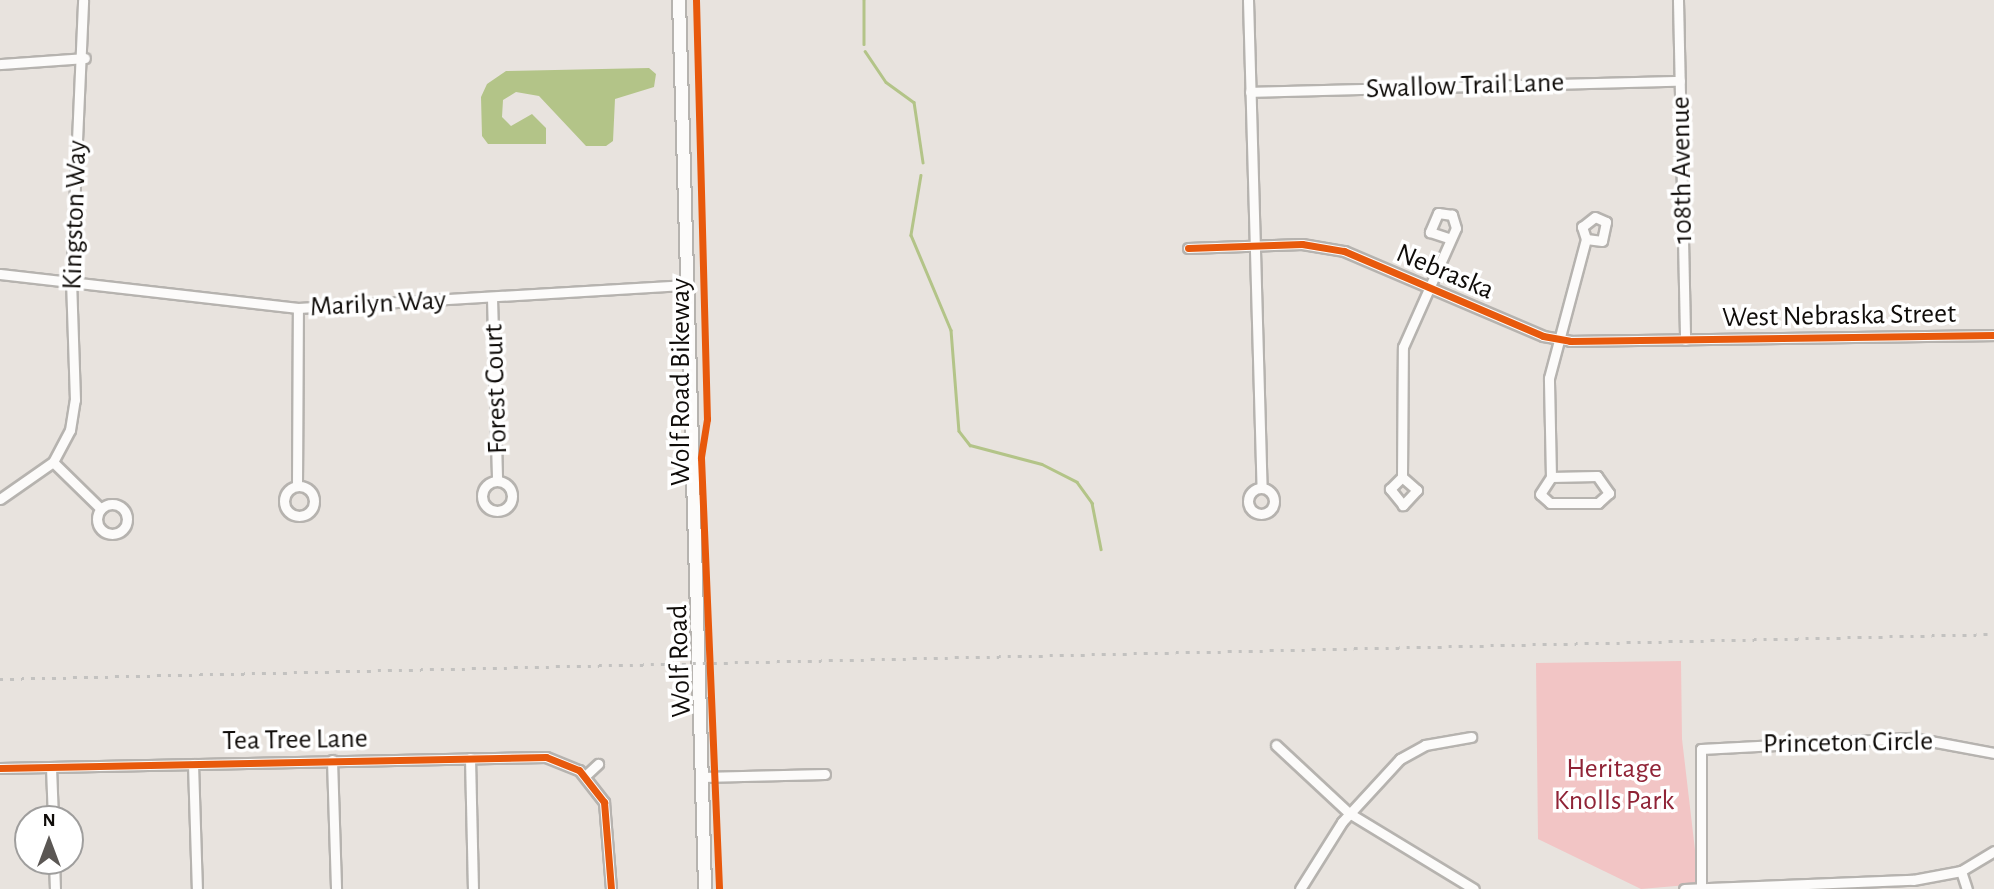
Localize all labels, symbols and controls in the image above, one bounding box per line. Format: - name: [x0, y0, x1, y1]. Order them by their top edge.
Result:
- street label: Swallow Trail Lane: [1365, 66, 1565, 106]
- street label: 108th Avenue: [1664, 96, 1700, 244]
- street label: Kingston Way: [56, 140, 94, 290]
- street label: Nebraska: [1391, 236, 1499, 308]
- street label: Wolf Road Bikeway: [664, 278, 698, 486]
- street label: Marilyn Way: [309, 284, 447, 324]
- street label: West Nebraska Street: [1722, 297, 1956, 335]
- street label: Forest Court: [477, 323, 515, 455]
- street label: Wolf Road: [661, 604, 699, 718]
- street label: Tea Tree Lane: [222, 722, 368, 758]
- street label: Princeton Circle: [1763, 725, 1933, 761]
- park label: Heritage Knolls Park: [1554, 752, 1674, 818]
- north arrow: [14, 805, 84, 875]
- text: N: [42, 811, 56, 830]

